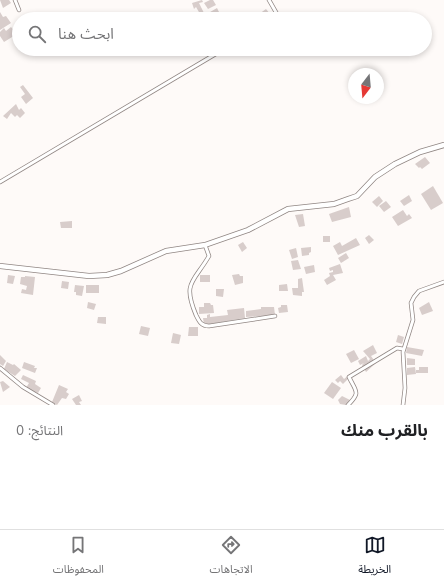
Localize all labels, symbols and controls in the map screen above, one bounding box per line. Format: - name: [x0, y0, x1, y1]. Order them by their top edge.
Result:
- search box: [12, 12, 432, 56]
- icon: search: [26, 23, 48, 45]
- text: ابحث هنا: [58, 24, 114, 43]
- north arrow: [348, 68, 384, 104]
- text: بالقرب منك: [341, 420, 428, 440]
- text: النتائج: 0: [16, 422, 63, 438]
- tab: المحفوظات: [53, 534, 104, 581]
- tab: الاتجاهات: [210, 534, 253, 581]
- tab: الخريطة: [358, 534, 391, 581]

